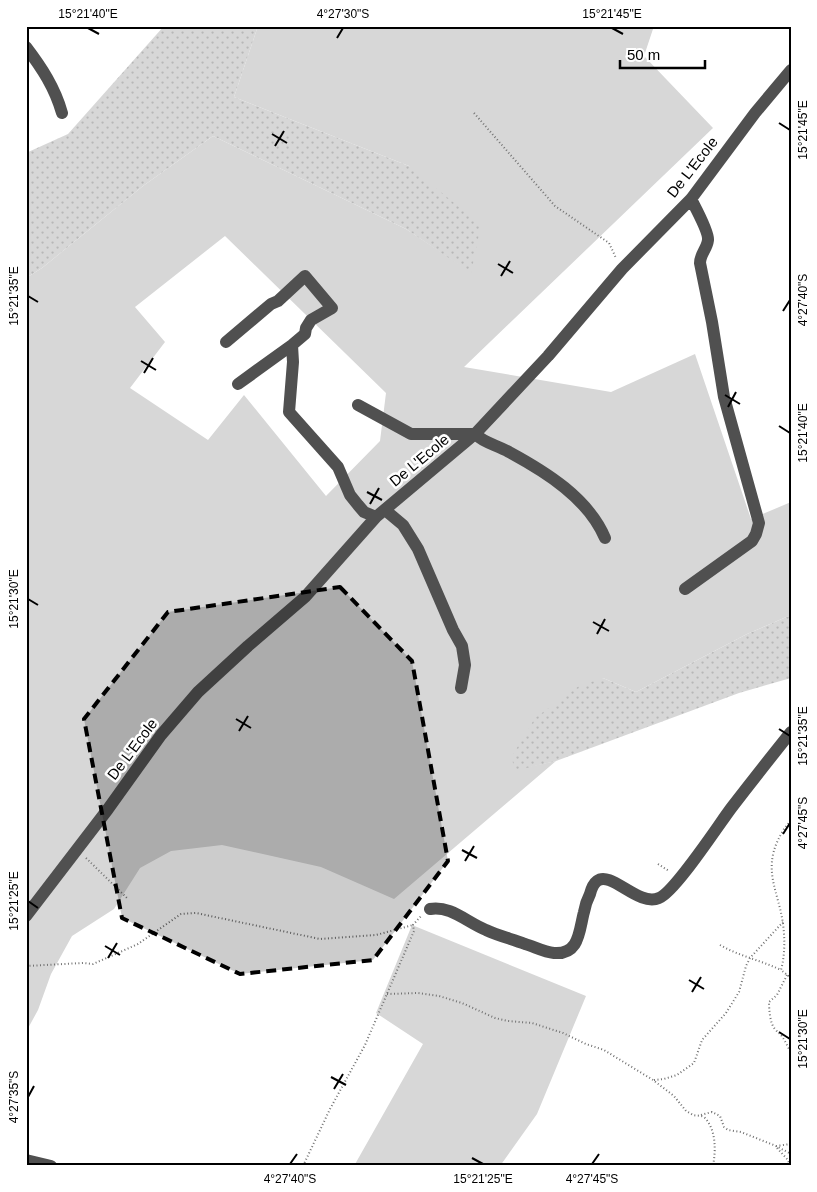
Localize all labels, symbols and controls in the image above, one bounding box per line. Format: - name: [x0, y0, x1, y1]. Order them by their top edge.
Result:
- text: 15°21'40"E: [58, 7, 118, 21]
- text: 4°27'30"S: [317, 7, 369, 21]
- text: 15°21'45"E: [582, 7, 642, 21]
- scale bar: [620, 38, 704, 70]
- text: 50 m: [627, 46, 660, 63]
- text: 15°21'45"E: [796, 100, 810, 160]
- street label: De L'Ecole: [663, 133, 721, 201]
- text: 15°21'35"E: [7, 266, 21, 326]
- text: 4°27'40"S: [796, 274, 810, 326]
- text: 15°21'40"E: [796, 403, 810, 463]
- street label: De L'Ecole: [386, 430, 452, 490]
- text: 15°21'30"E: [7, 569, 21, 629]
- text: 15°21'35"E: [796, 706, 810, 766]
- street label: De L'Ecole: [104, 715, 160, 783]
- text: 4°27'45"S: [796, 797, 810, 849]
- text: 15°21'25"E: [7, 871, 21, 931]
- text: 15°21'30"E: [796, 1009, 810, 1069]
- text: 4°27'35"S: [7, 1071, 21, 1123]
- text: 4°27'40"S: [264, 1172, 316, 1186]
- text: 15°21'25"E: [453, 1172, 513, 1186]
- text: 4°27'45"S: [566, 1172, 618, 1186]

